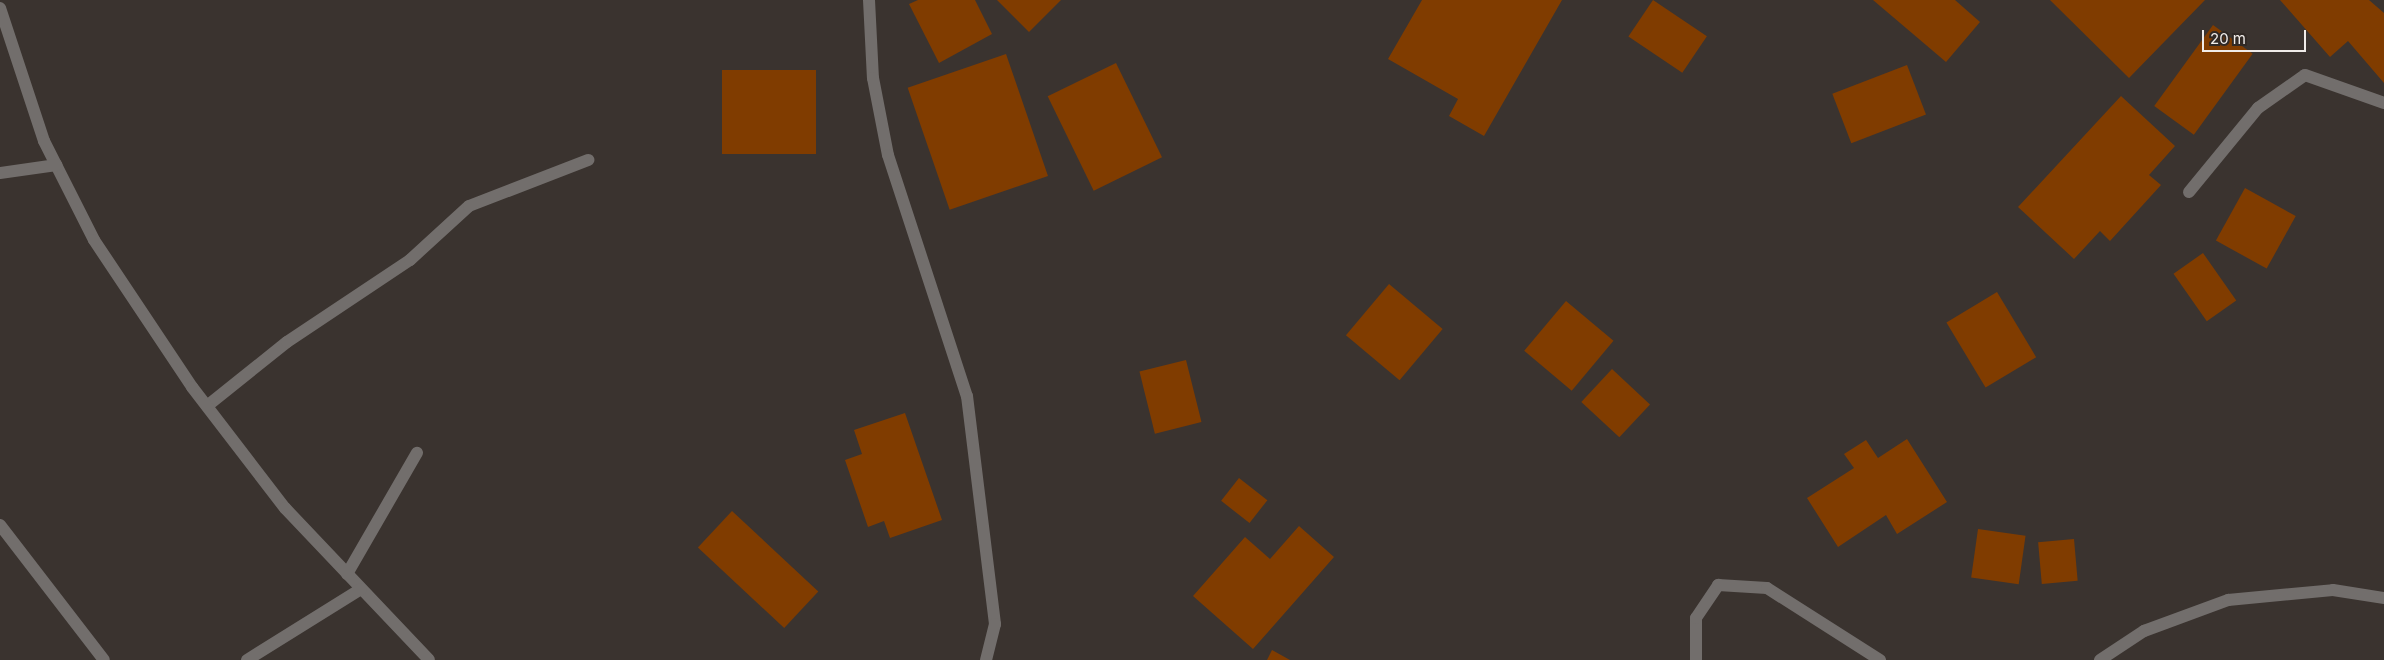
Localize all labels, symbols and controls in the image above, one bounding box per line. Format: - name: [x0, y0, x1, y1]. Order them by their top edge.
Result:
- scale bar: [2204, 20, 2308, 52]
- text: 20 m: [2210, 29, 2246, 48]

